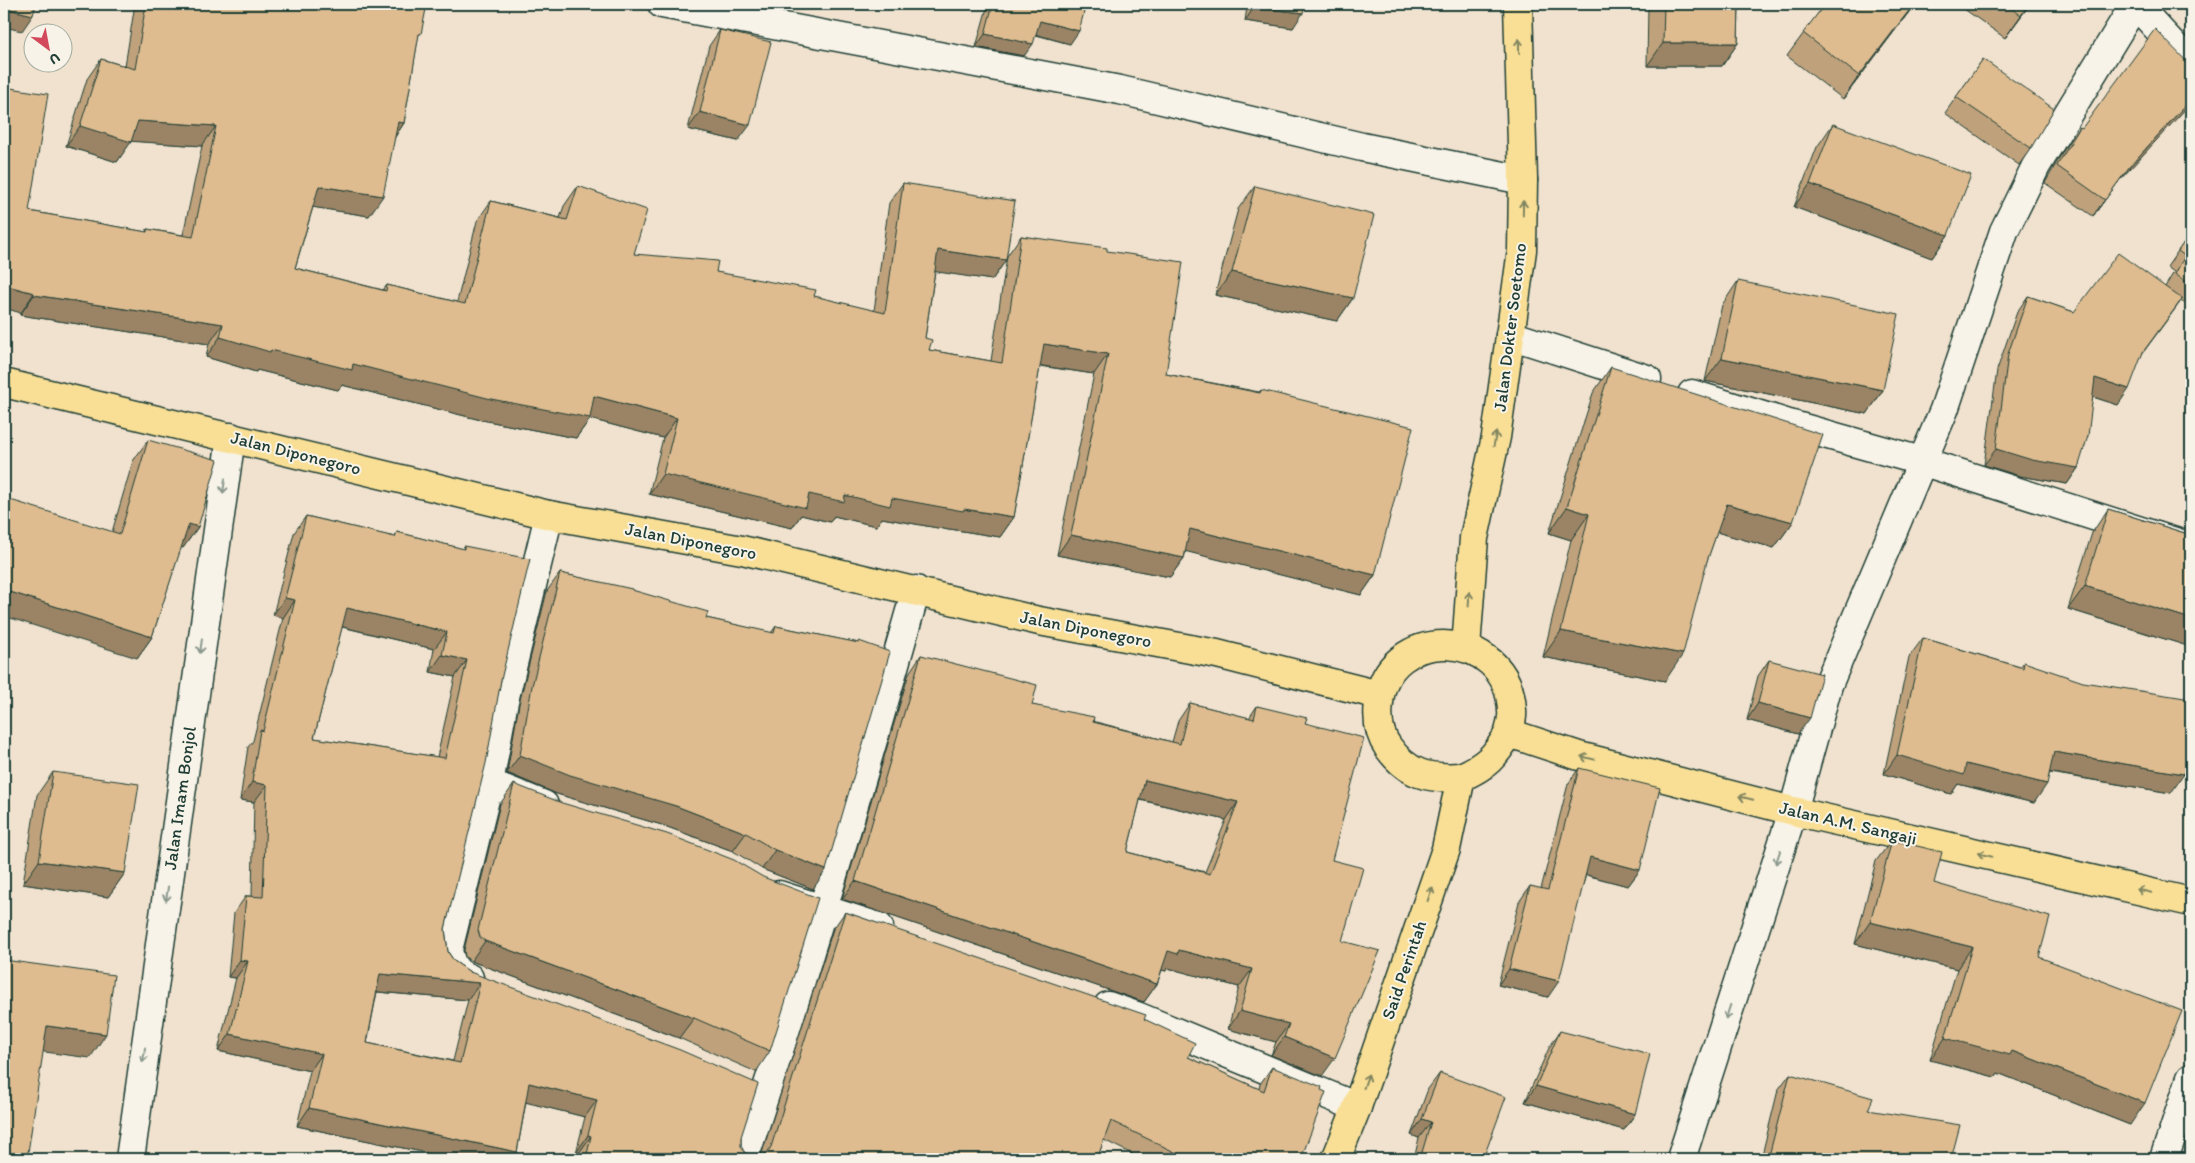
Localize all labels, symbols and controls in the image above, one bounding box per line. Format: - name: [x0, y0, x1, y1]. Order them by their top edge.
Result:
- north arrow: [22, 22, 72, 72]
- one-way arrow: [1514, 38, 1524, 54]
- text: U: [46, 49, 63, 68]
- one-way arrow: [1518, 201, 1528, 217]
- street label: Jalan Dokter Soetomo: [1489, 241, 1531, 413]
- street label: Jalan Diponegoro: [229, 426, 363, 480]
- one-way arrow: [1491, 431, 1500, 447]
- one-way arrow: [219, 477, 229, 493]
- street label: Jalan Diponegoro: [623, 517, 759, 565]
- one-way arrow: [1464, 591, 1473, 607]
- street label: Jalan Diponegoro: [1018, 605, 1154, 653]
- one-way arrow: [196, 638, 206, 654]
- street label: Jalan Imam Bonjol: [159, 725, 201, 871]
- one-way arrow: [1581, 753, 1597, 762]
- one-way arrow: [1738, 793, 1754, 803]
- street label: Jalan A.M. Sangaji: [1777, 796, 1919, 850]
- one-way arrow: [1773, 849, 1782, 864]
- one-way arrow: [1978, 850, 1994, 859]
- one-way arrow: [162, 886, 172, 902]
- one-way arrow: [2136, 886, 2152, 895]
- one-way arrow: [1426, 887, 1435, 903]
- street label: Said Perintah: [1377, 918, 1431, 1022]
- one-way arrow: [1723, 1003, 1732, 1019]
- one-way arrow: [139, 1047, 149, 1063]
- one-way arrow: [1362, 1074, 1371, 1089]

